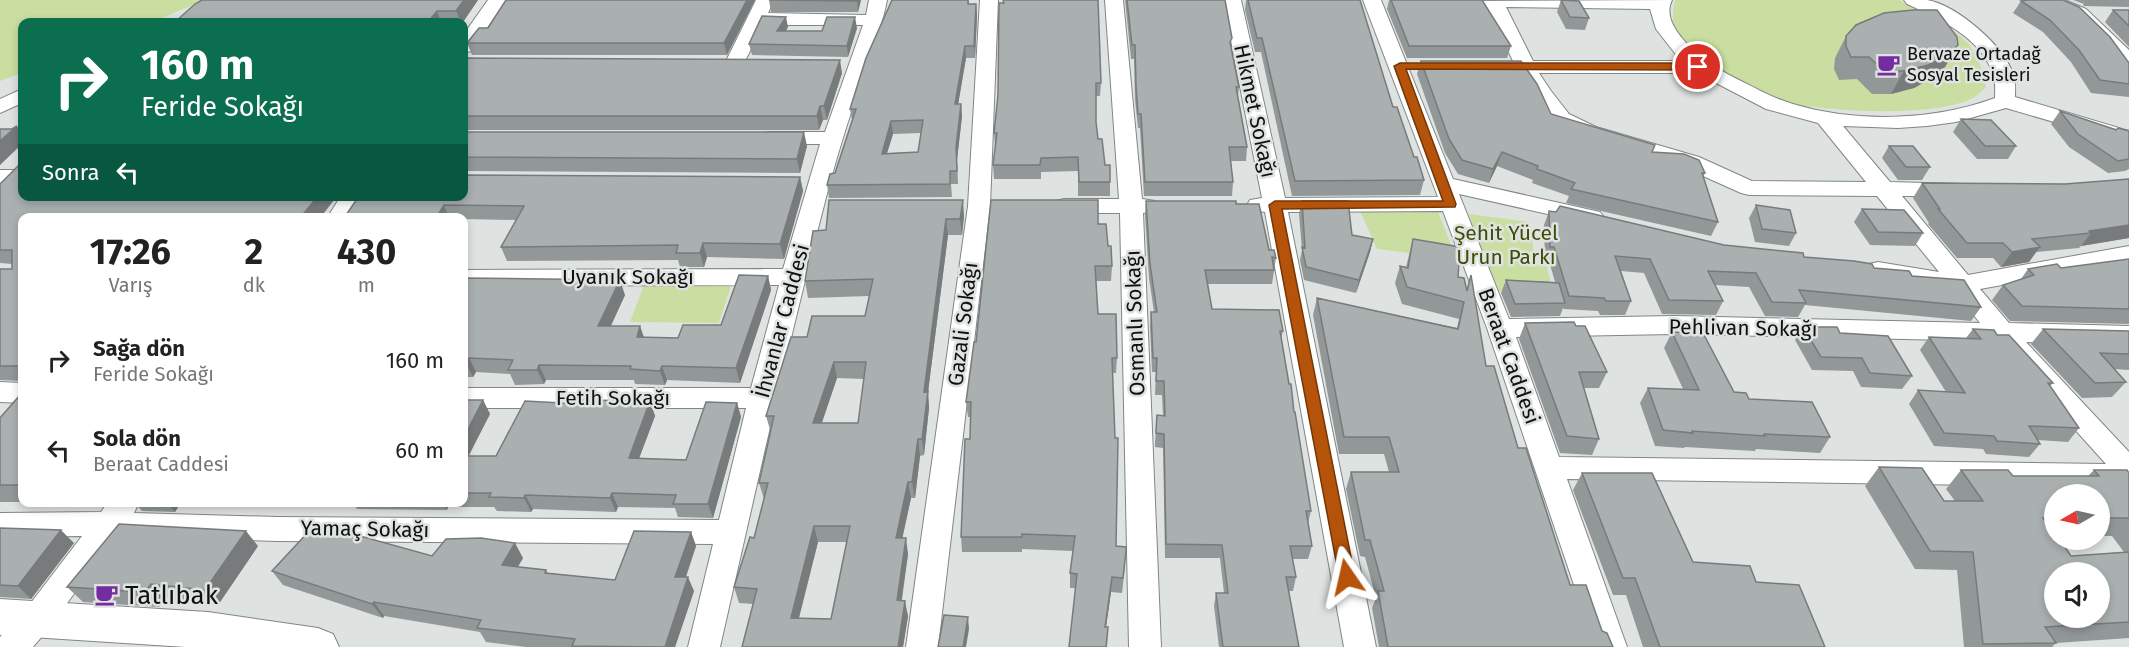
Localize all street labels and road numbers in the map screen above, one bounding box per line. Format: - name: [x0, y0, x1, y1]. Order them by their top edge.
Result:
- street label: Hikmet Sokağı: [1228, 42, 1282, 180]
- street label: İhvanlar Caddesi: [749, 241, 815, 401]
- street label: Osmanlı Sokağı: [1119, 250, 1151, 396]
- street label: Gazali Sokağı: [943, 261, 983, 387]
- street label: Uyanık Sokağı: [562, 264, 694, 290]
- street label: Beraat Caddesi: [1472, 284, 1546, 428]
- street label: Pehlivan Sokağı: [1668, 314, 1818, 342]
- street label: Fetih Sokağı: [556, 385, 670, 411]
- street label: Yamaç Sokağı: [301, 515, 429, 543]

